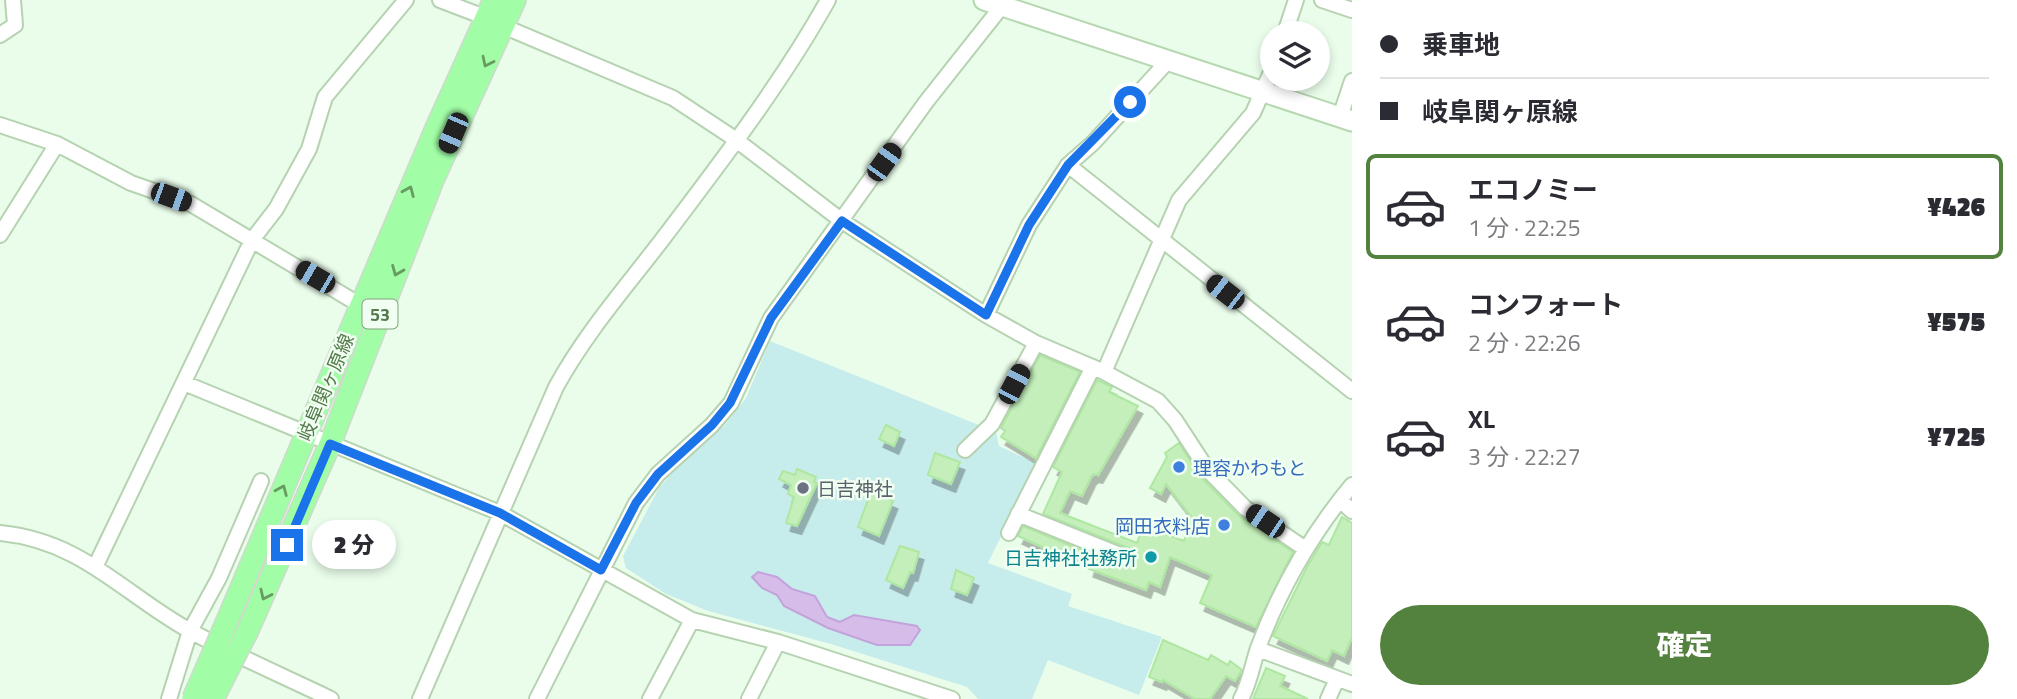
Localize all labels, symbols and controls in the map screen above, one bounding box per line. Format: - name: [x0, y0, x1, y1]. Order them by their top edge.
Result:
- map controls: [1260, 21, 1330, 91]
- button: layers: [1260, 21, 1330, 91]
- text: 乗車地: [1422, 25, 1500, 64]
- one-way arrow: [482, 55, 496, 68]
- route start: [1114, 86, 1146, 118]
- text: 岐阜関ヶ原線: [1422, 92, 1578, 131]
- car: [436, 110, 471, 156]
- car: [864, 139, 905, 185]
- text: エコノミー: [1468, 170, 1598, 209]
- icon: car: [1384, 175, 1447, 238]
- car: [148, 180, 195, 214]
- one-way arrow: [401, 185, 415, 198]
- text: ¥426: [1927, 187, 1985, 226]
- text: 1 分 · 22:25: [1468, 210, 1581, 245]
- car: [292, 257, 339, 297]
- one-way arrow: [391, 264, 405, 276]
- car: [1202, 271, 1249, 313]
- text: コンフォート: [1468, 285, 1623, 324]
- icon: car: [1384, 290, 1447, 353]
- road number: 53: [362, 300, 398, 328]
- text: ¥575: [1927, 302, 1985, 341]
- text: 2 分 · 22:26: [1468, 325, 1581, 360]
- street label: 岐阜関ヶ原線: [289, 329, 361, 445]
- car: [995, 361, 1034, 407]
- text: XL: [1468, 399, 1495, 438]
- icon: car: [1384, 405, 1447, 468]
- text: ¥725: [1927, 417, 1985, 456]
- text: 3 分 · 22:27: [1468, 439, 1581, 474]
- place label: 理容かわもと: [1193, 453, 1307, 482]
- marker: 理容かわもと: [1171, 459, 1187, 475]
- place label: 日吉神社: [817, 474, 893, 503]
- marker: 日吉神社: [795, 480, 811, 496]
- one-way arrow: [274, 485, 288, 498]
- car: [1242, 501, 1289, 541]
- place label: 岡田衣料店: [1115, 511, 1210, 540]
- marker: 岡田衣料店: [1216, 517, 1232, 533]
- callout: 2 分: [312, 520, 396, 570]
- text: 2 分: [334, 527, 374, 562]
- route end: [271, 529, 303, 561]
- place label: 日吉神社社務所: [1004, 543, 1137, 572]
- marker: 日吉神社社務所: [1143, 549, 1159, 565]
- one-way arrow: [259, 588, 273, 600]
- button: 確定: [1380, 605, 1989, 685]

